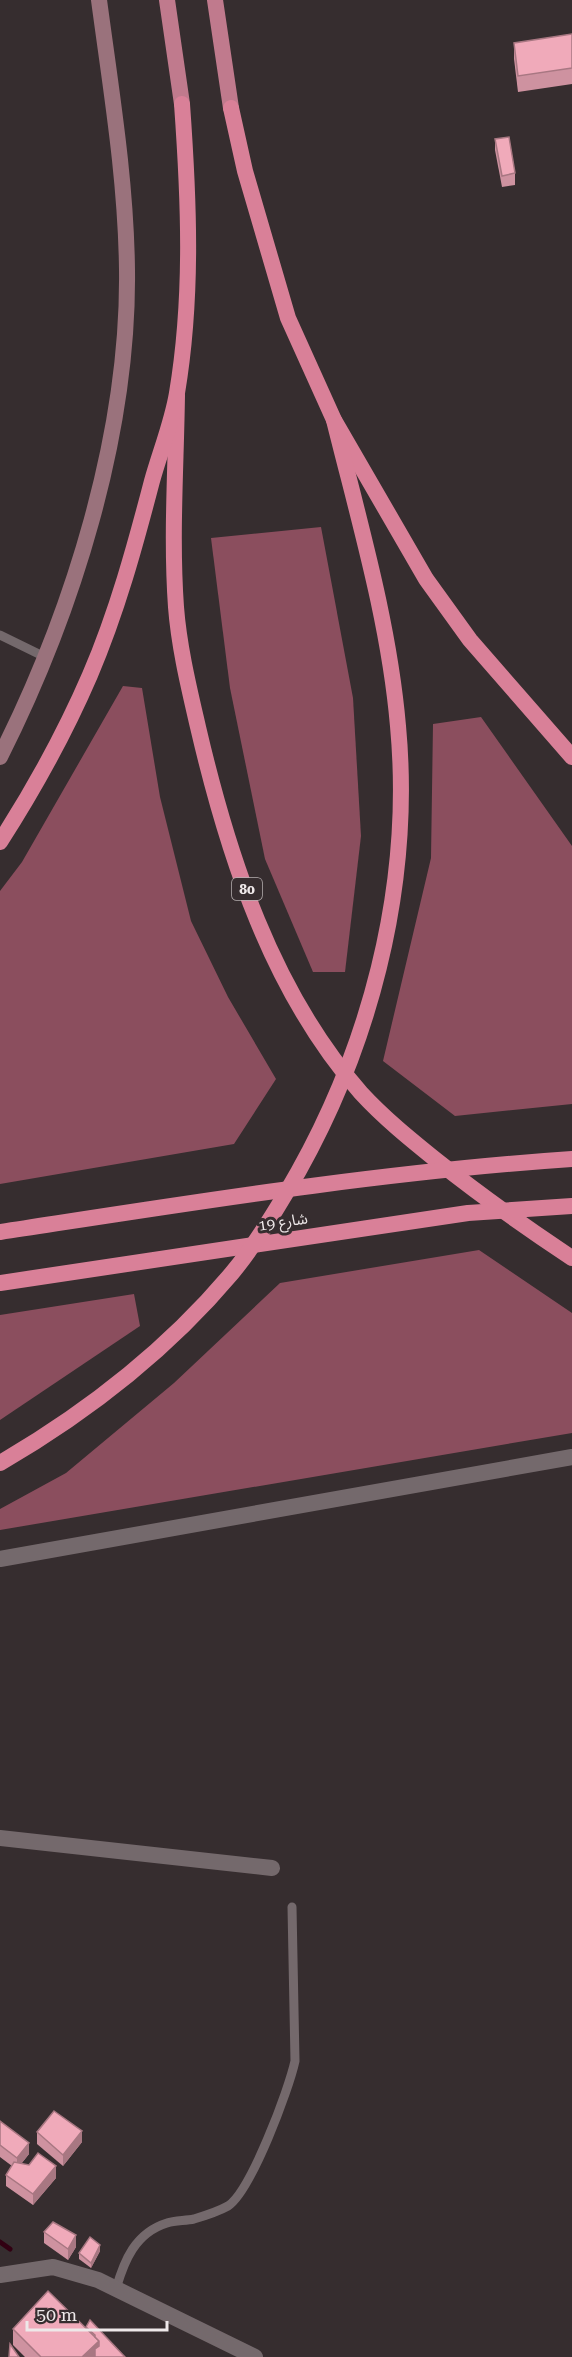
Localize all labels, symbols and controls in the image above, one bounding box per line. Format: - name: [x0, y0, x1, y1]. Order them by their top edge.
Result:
- road number: 80: [232, 878, 262, 900]
- street label: شارع 19: [257, 1209, 310, 1238]
- scale bar: [27, 2294, 166, 2332]
- text: 50 m: [36, 2304, 77, 2325]

